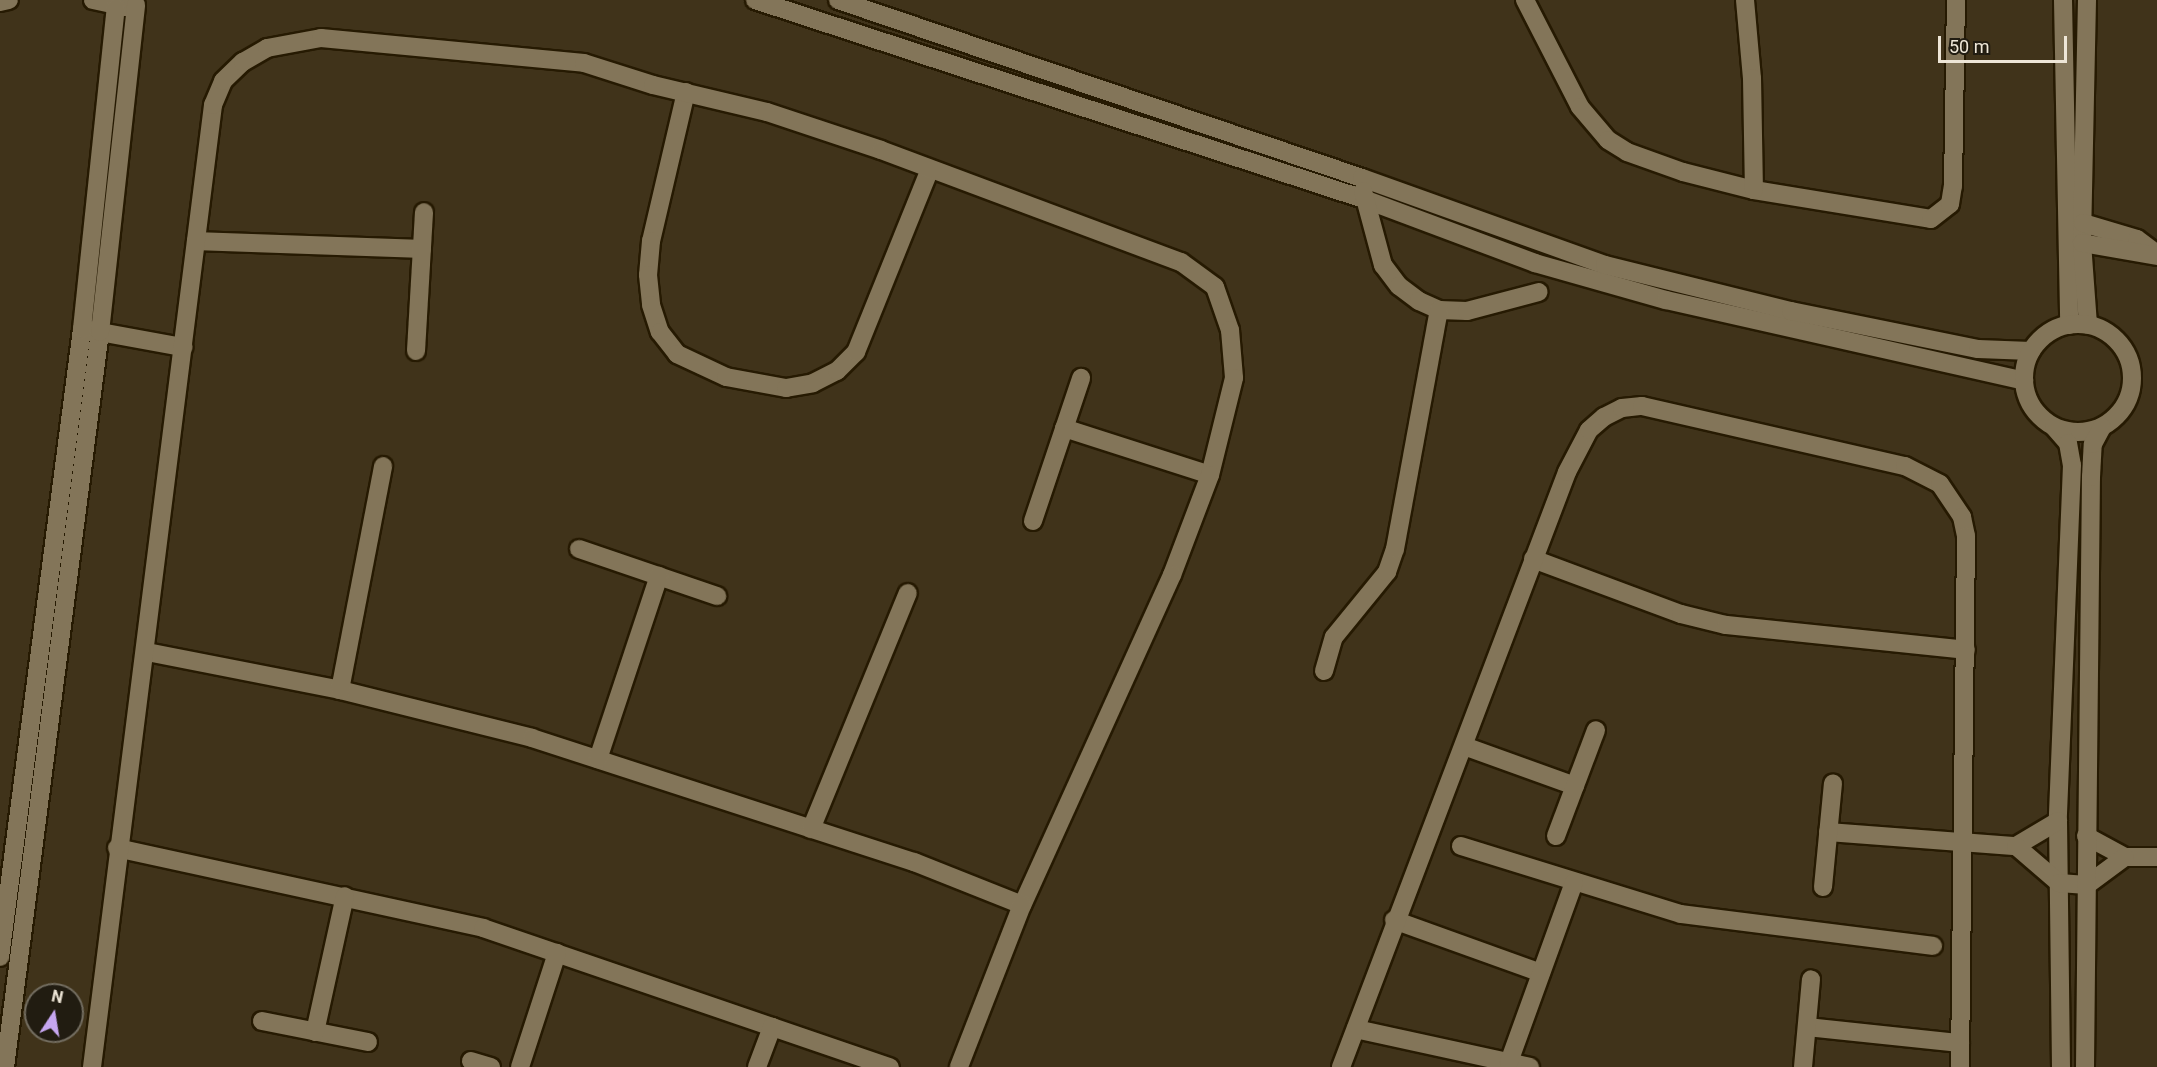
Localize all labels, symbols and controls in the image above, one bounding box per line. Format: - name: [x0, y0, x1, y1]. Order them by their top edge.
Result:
- scale bar: [1941, 24, 2070, 62]
- text: 50 m: [1949, 36, 1989, 57]
- north arrow: [24, 983, 84, 1043]
- text: N: [50, 986, 65, 1007]

